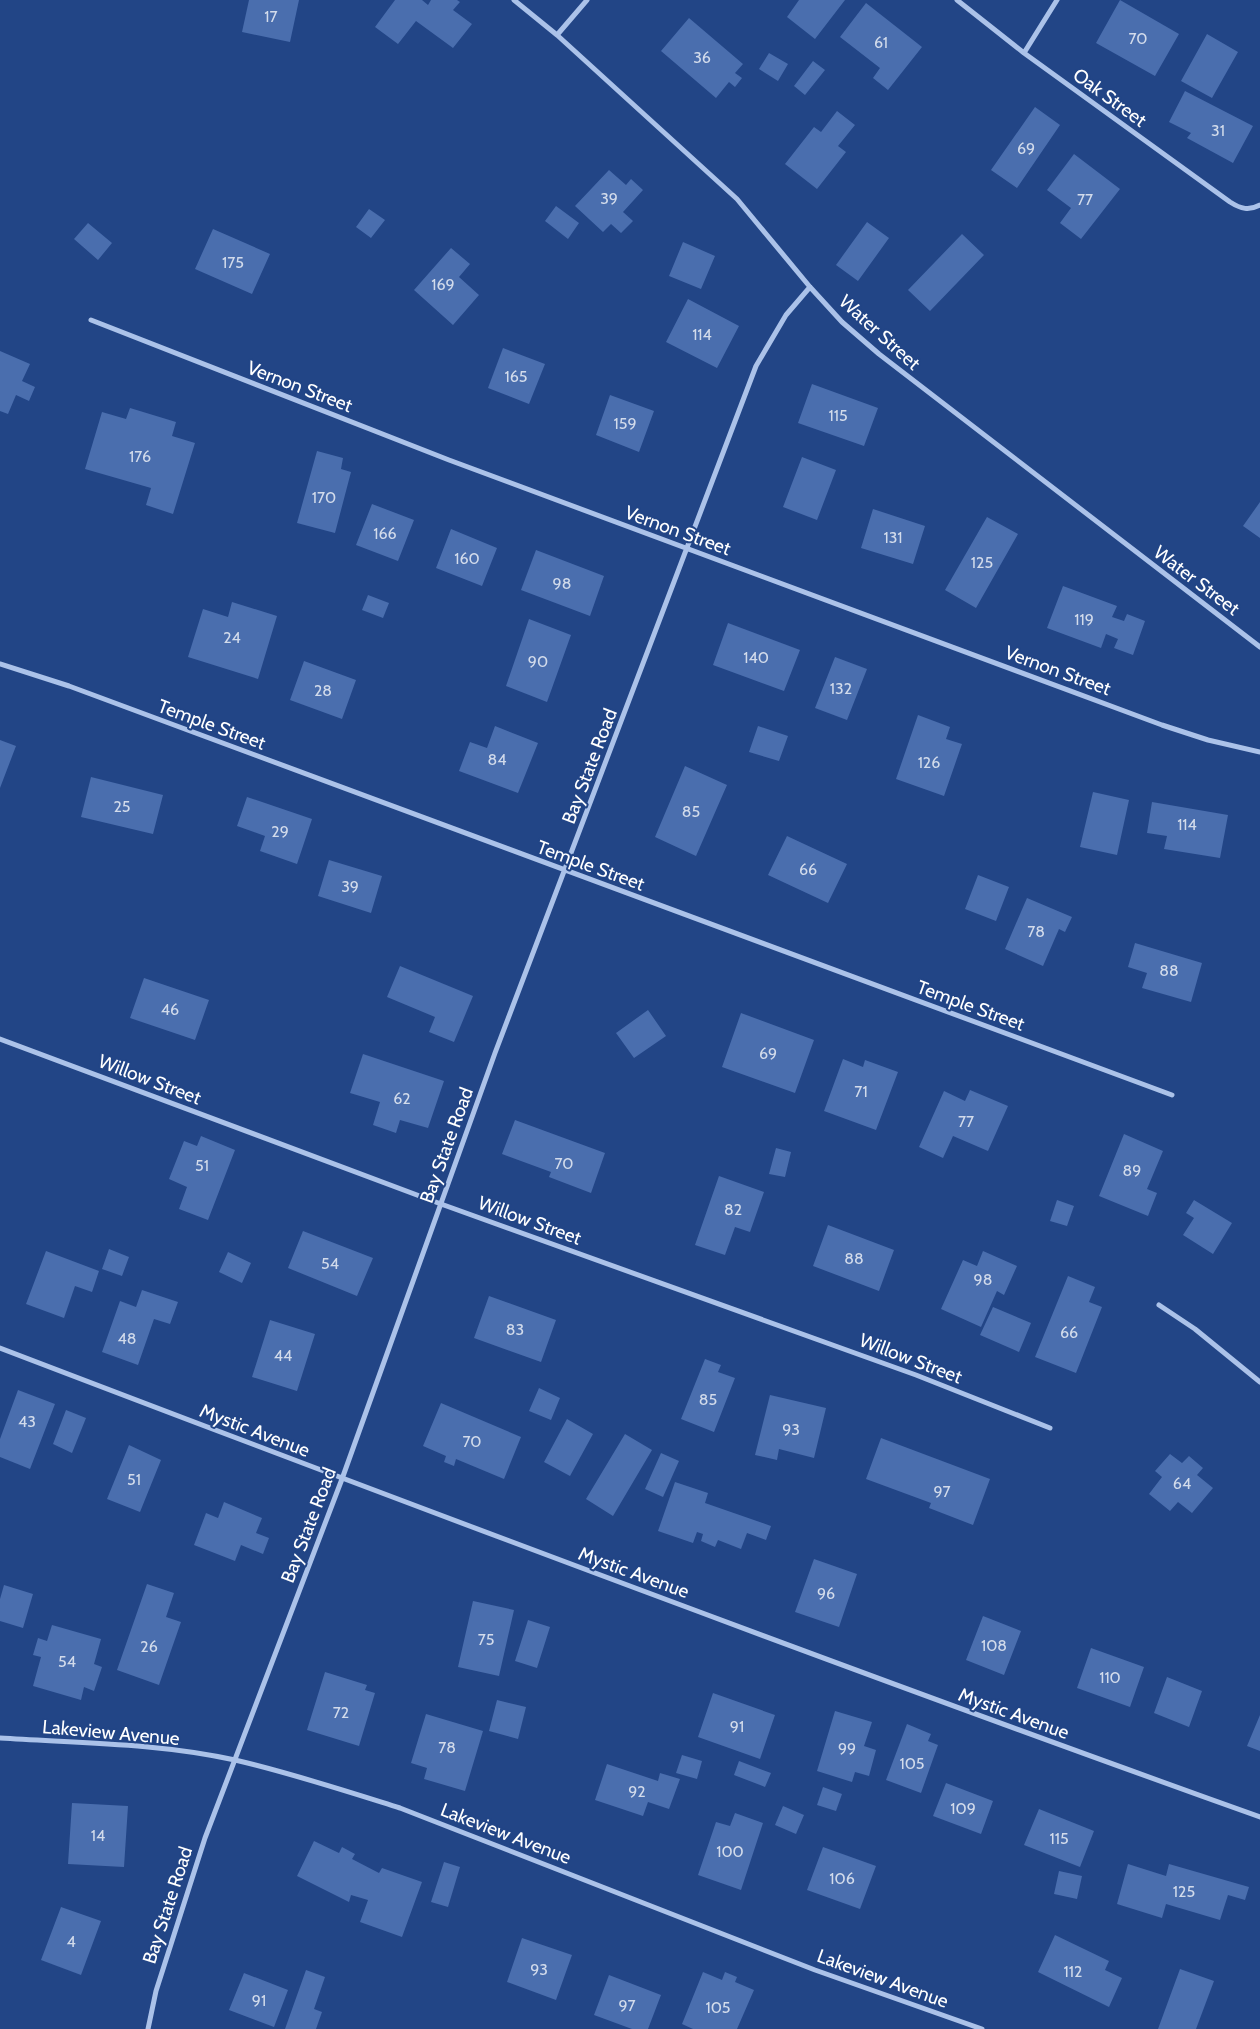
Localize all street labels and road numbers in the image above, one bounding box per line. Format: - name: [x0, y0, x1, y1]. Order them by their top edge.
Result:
- street label: Oak Street: [1068, 63, 1151, 132]
- street label: Water Street: [834, 290, 925, 375]
- street label: Vernon Street: [244, 356, 356, 417]
- street label: Vernon Street: [622, 501, 734, 560]
- street label: Water Street: [1149, 541, 1245, 620]
- street label: Vernon Street: [1002, 641, 1114, 700]
- street label: Temple Street: [155, 694, 269, 755]
- street label: Bay State Road: [557, 705, 622, 827]
- street label: Temple Street: [534, 835, 648, 896]
- street label: Temple Street: [914, 975, 1028, 1036]
- street label: Willow Street: [95, 1049, 205, 1110]
- street label: Bay State Road: [415, 1084, 478, 1206]
- street label: Willow Street: [475, 1191, 585, 1250]
- street label: Willow Street: [856, 1328, 966, 1389]
- street label: Mystic Avenue: [197, 1399, 313, 1462]
- street label: Bay State Road: [276, 1464, 341, 1586]
- street label: Mystic Avenue: [575, 1542, 692, 1603]
- street label: Mystic Avenue: [955, 1683, 1072, 1744]
- street label: Lakeview Avenue: [41, 1715, 181, 1750]
- street label: Lakeview Avenue: [437, 1798, 575, 1869]
- street label: Bay State Road: [138, 1844, 197, 1967]
- street label: Lakeview Avenue: [814, 1944, 952, 2013]

